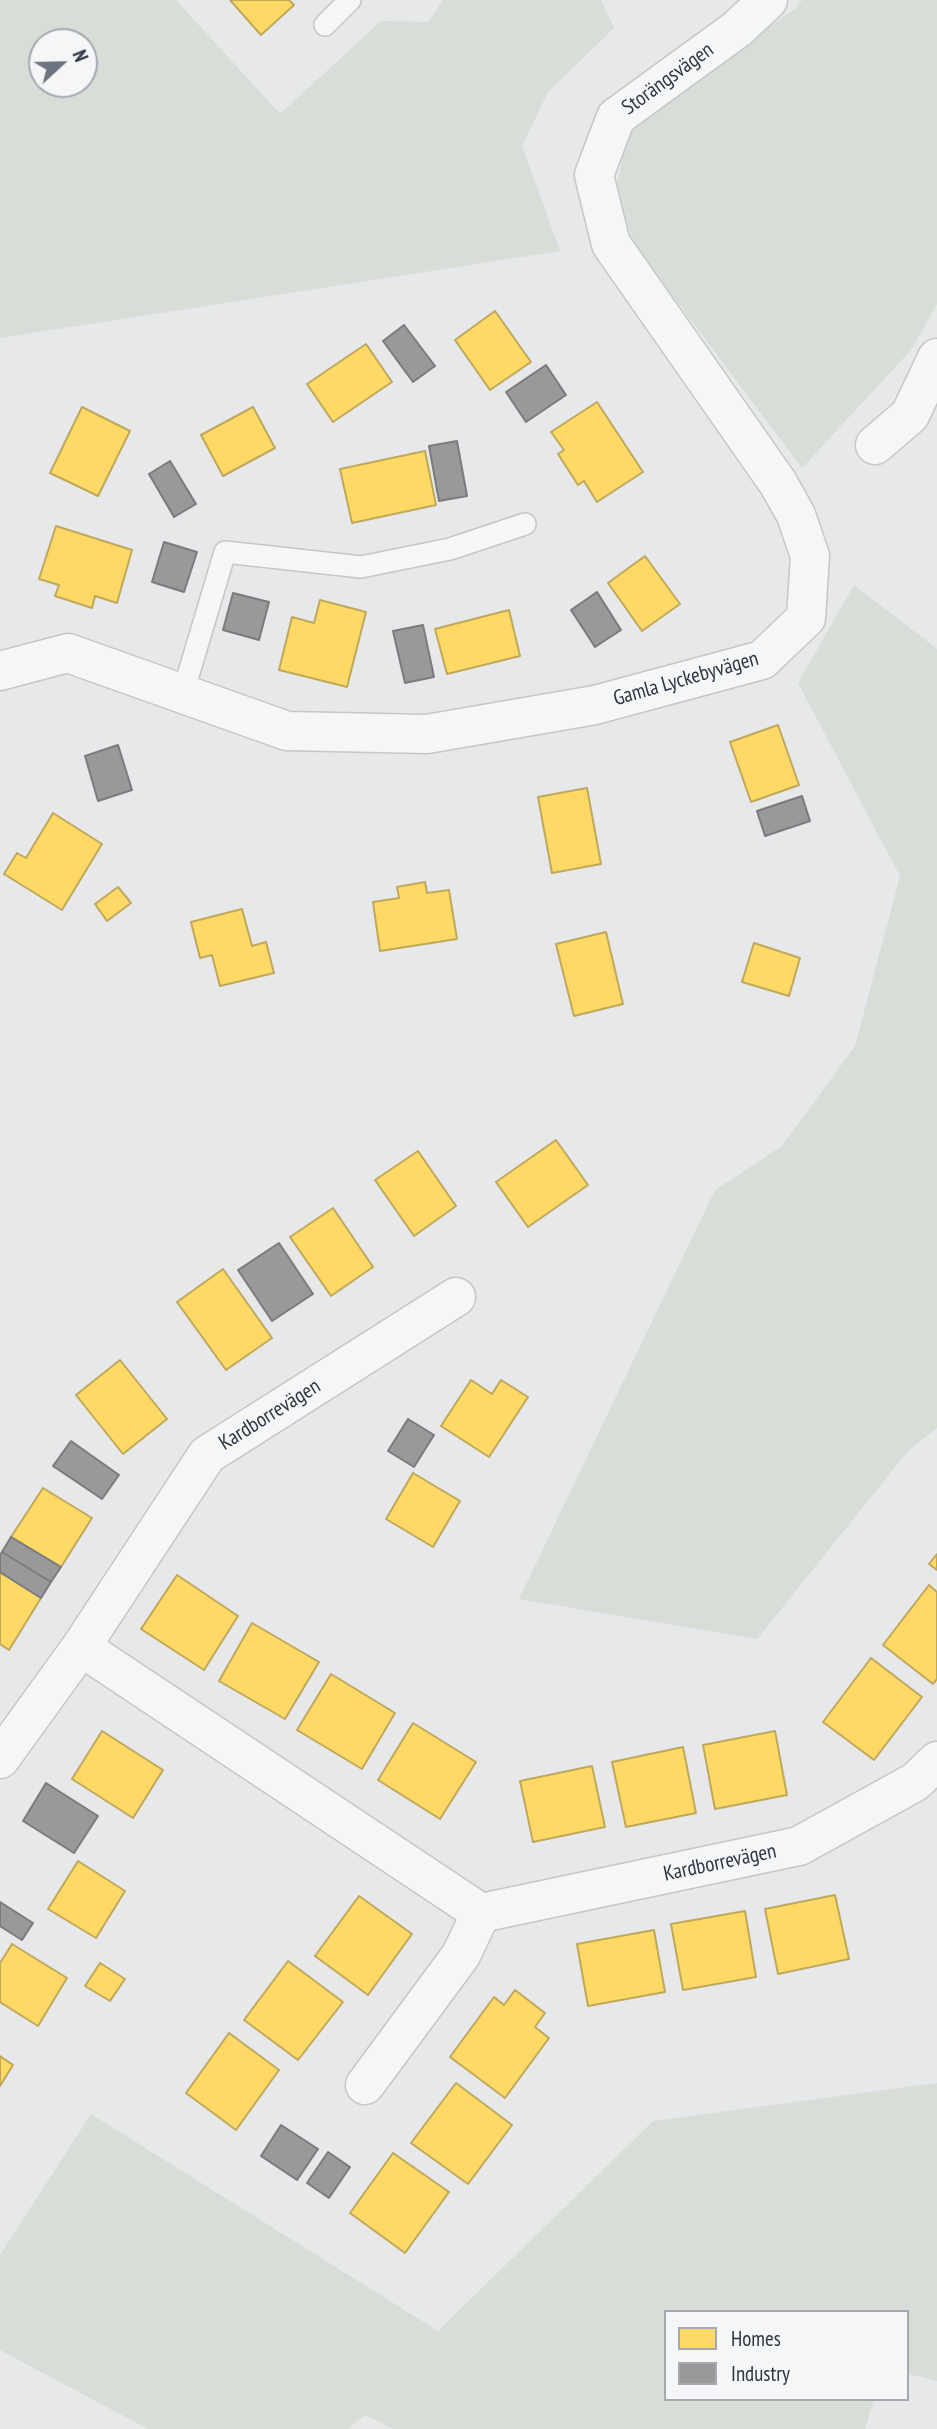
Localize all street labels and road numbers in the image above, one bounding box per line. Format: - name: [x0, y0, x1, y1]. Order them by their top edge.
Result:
- street label: Storängsvägen: [617, 37, 719, 121]
- street label: Gamla Lyckebyvägen: [611, 646, 761, 712]
- street label: Kardborrevägen: [215, 1374, 325, 1456]
- street label: Kardborrevägen: [661, 1839, 779, 1887]

